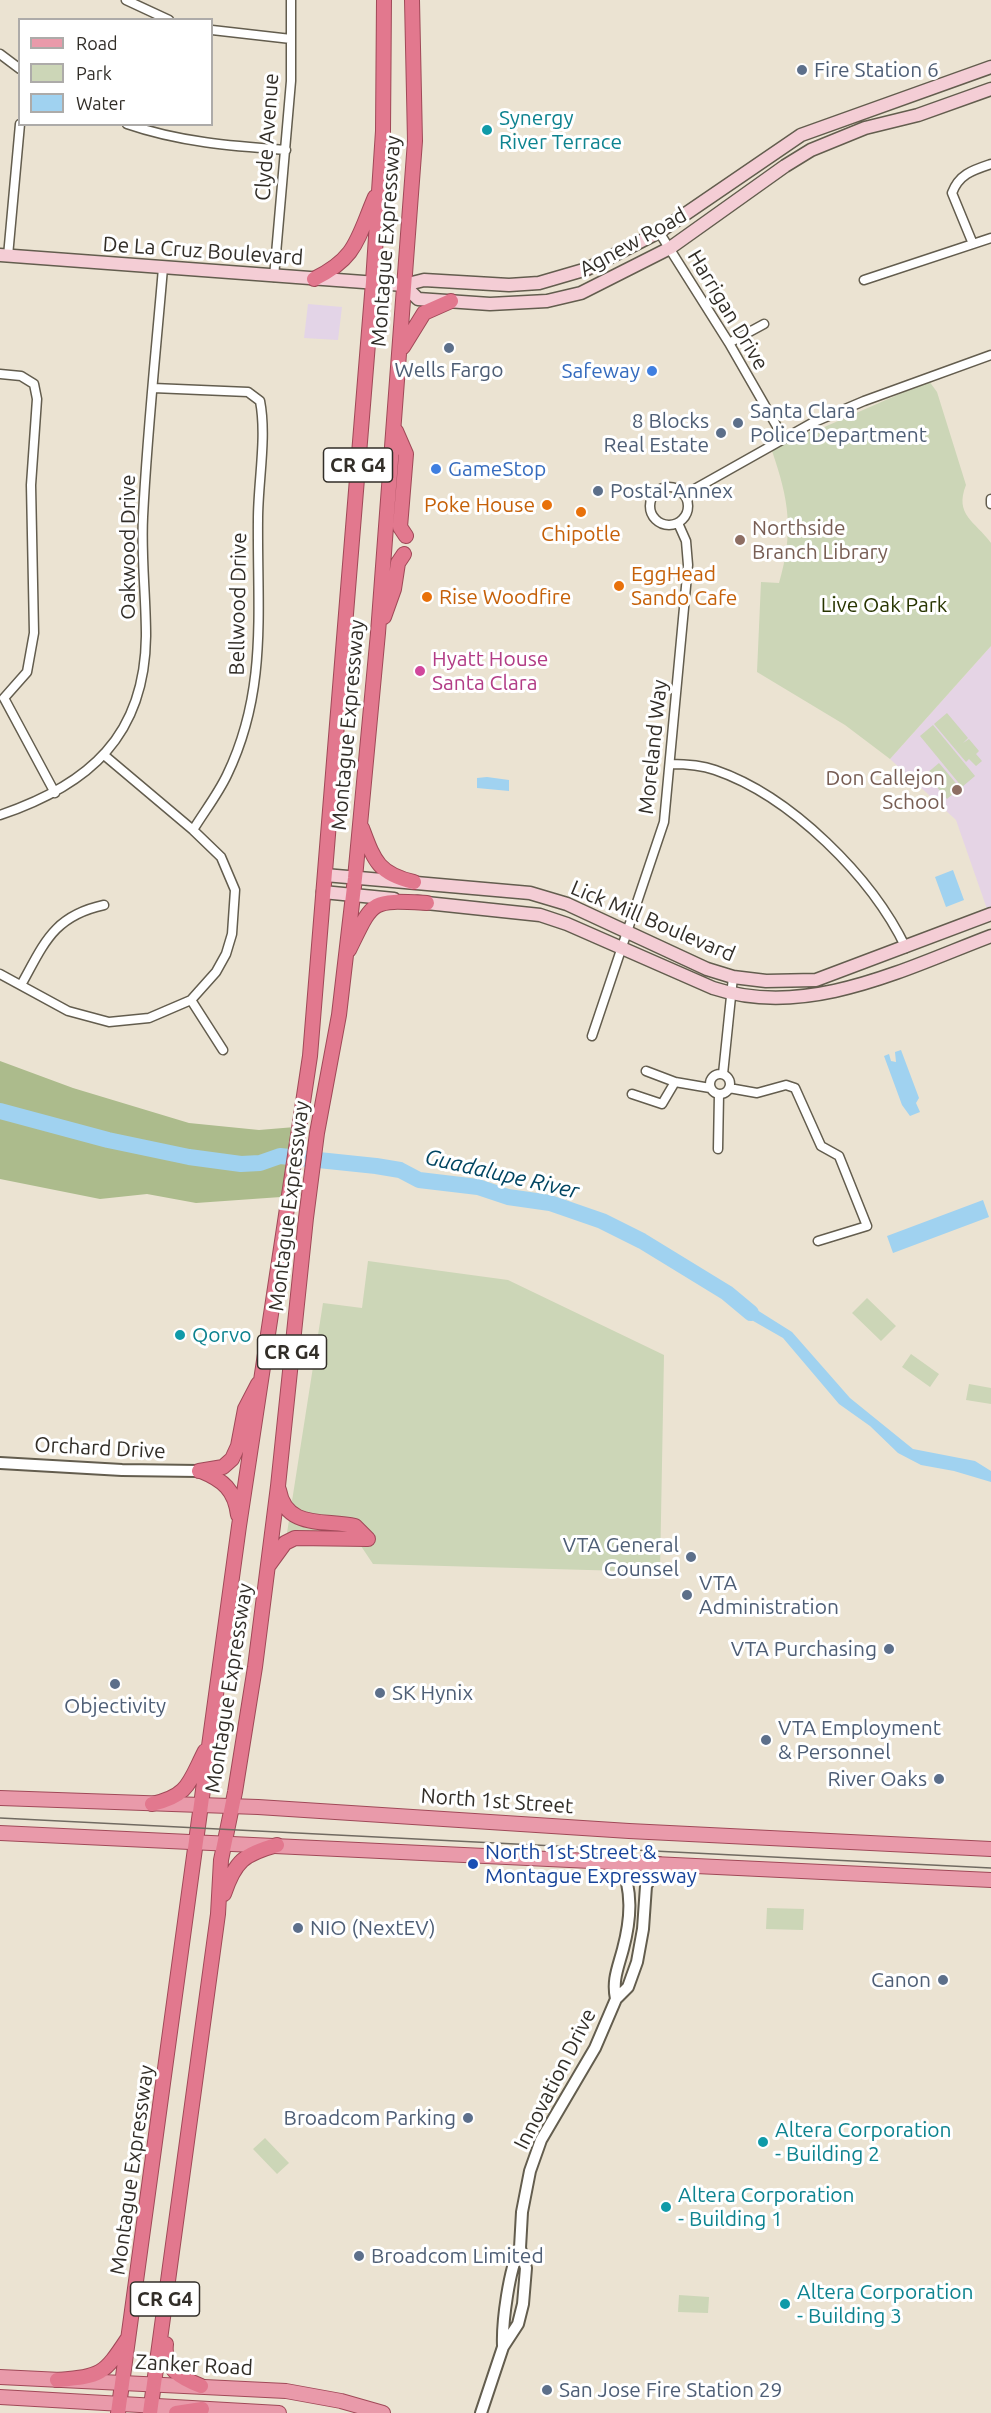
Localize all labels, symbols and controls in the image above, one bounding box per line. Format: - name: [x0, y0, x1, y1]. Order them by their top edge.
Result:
- legend: [18, 18, 213, 126]
- text: Road: [76, 33, 118, 53]
- place label: Fire Station 6: [814, 57, 939, 83]
- text: Park: [76, 63, 112, 83]
- marker: Fire Station 6: [795, 63, 809, 77]
- street label: Clyde Avenue: [250, 72, 284, 202]
- text: Water: [76, 93, 125, 113]
- place label: Synergy River Terrace: [499, 105, 622, 155]
- marker: Synergy River Terrace: [480, 123, 494, 137]
- street label: Montague Expressway: [366, 134, 406, 348]
- street label: Agnew Road: [575, 202, 691, 282]
- street label: De La Cruz Boulevard: [102, 231, 304, 271]
- street label: Harrigan Drive: [682, 245, 774, 375]
- marker: Wells Fargo: [442, 341, 456, 355]
- place label: Wells Fargo: [395, 357, 503, 383]
- place label: Safeway: [561, 358, 640, 384]
- marker: Safeway: [645, 364, 659, 378]
- place label: Santa Clara Police Department: [750, 398, 927, 448]
- place label: 8 Blocks Real Estate: [604, 408, 709, 458]
- marker: Santa Clara Police Department: [731, 416, 745, 430]
- marker: 8 Blocks Real Estate: [714, 426, 728, 440]
- road number: CR G4: [324, 448, 392, 482]
- place label: GameStop: [448, 456, 546, 482]
- marker: GameStop: [429, 462, 443, 476]
- street label: Oakwood Drive: [115, 474, 141, 620]
- place label: Postal Annex: [610, 478, 733, 504]
- marker: Postal Annex: [591, 484, 605, 498]
- place label: Poke House: [424, 492, 535, 518]
- marker: Poke House: [540, 498, 554, 512]
- marker: Chipotle: [574, 505, 588, 519]
- place label: Northside Branch Library: [752, 515, 888, 565]
- place label: Chipotle: [541, 521, 621, 547]
- street label: Bellwood Drive: [224, 532, 252, 676]
- marker: Northside Branch Library: [733, 533, 747, 547]
- place label: EggHead Sando Cafe: [631, 561, 737, 611]
- marker: EggHead Sando Cafe: [612, 579, 626, 593]
- place label: Rise Woodfire: [439, 584, 571, 610]
- marker: Rise Woodfire: [420, 590, 434, 604]
- park label: Live Oak Park: [821, 592, 947, 618]
- street label: Montague Expressway: [326, 618, 370, 832]
- place label: Hyatt House Santa Clara: [432, 646, 548, 696]
- marker: Hyatt House Santa Clara: [413, 664, 427, 678]
- street label: Moreland Way: [633, 678, 673, 816]
- place label: Don Callejon School: [825, 765, 945, 815]
- marker: Don Callejon School: [950, 783, 964, 797]
- street label: Lick Mill Boulevard: [567, 875, 739, 967]
- street label: Montague Expressway: [264, 1099, 314, 1313]
- water label: Guadalupe River: [422, 1143, 582, 1205]
- place label: Qorvo: [192, 1322, 251, 1348]
- marker: Qorvo: [173, 1328, 187, 1342]
- road number: CR G4: [258, 1335, 326, 1369]
- street label: Orchard Drive: [34, 1432, 166, 1464]
- place label: VTA General Counsel: [563, 1532, 679, 1582]
- marker: VTA General Counsel: [684, 1550, 698, 1564]
- place label: VTA Administration: [699, 1570, 839, 1620]
- street label: Montague Expressway: [200, 1581, 258, 1795]
- marker: VTA Administration: [680, 1588, 694, 1602]
- place label: VTA Purchasing: [731, 1636, 877, 1662]
- marker: VTA Purchasing: [882, 1642, 896, 1656]
- marker: Objectivity: [108, 1677, 122, 1691]
- place label: SK Hynix: [392, 1680, 473, 1706]
- marker: SK Hynix: [373, 1686, 387, 1700]
- place label: Objectivity: [64, 1693, 166, 1719]
- place label: VTA Employment & Personnel: [778, 1715, 941, 1765]
- marker: VTA Employment & Personnel: [759, 1733, 773, 1747]
- place label: River Oaks: [827, 1766, 927, 1792]
- marker: River Oaks: [932, 1772, 946, 1786]
- street label: North 1st Street: [420, 1783, 574, 1819]
- place label: North 1st Street & Montague Expressway: [485, 1839, 697, 1889]
- marker: North 1st Street & Montague Expressway: [466, 1857, 480, 1871]
- place label: NIO (NextEV): [310, 1915, 436, 1941]
- marker: NIO (NextEV): [291, 1921, 305, 1935]
- place label: Canon: [871, 1967, 931, 1993]
- marker: Canon: [936, 1973, 950, 1987]
- street label: Innovation Drive: [509, 2004, 601, 2154]
- street label: Montague Expressway: [105, 2063, 159, 2277]
- place label: Broadcom Parking: [284, 2105, 456, 2131]
- marker: Broadcom Parking: [461, 2111, 475, 2125]
- place label: Altera Corporation - Building 2: [775, 2117, 952, 2167]
- marker: Altera Corporation - Building 2: [756, 2135, 770, 2149]
- place label: Altera Corporation - Building 1: [678, 2182, 855, 2232]
- marker: Altera Corporation - Building 1: [659, 2200, 673, 2214]
- place label: Broadcom Limited: [371, 2243, 544, 2269]
- marker: Broadcom Limited: [352, 2249, 366, 2263]
- place label: Altera Corporation - Building 3: [797, 2279, 974, 2329]
- road number: CR G4: [130, 2282, 200, 2316]
- marker: Altera Corporation - Building 3: [778, 2297, 792, 2311]
- street label: Zanker Road: [135, 2349, 253, 2381]
- place label: San Jose Fire Station 29: [559, 2377, 782, 2403]
- marker: San Jose Fire Station 29: [540, 2383, 554, 2397]

